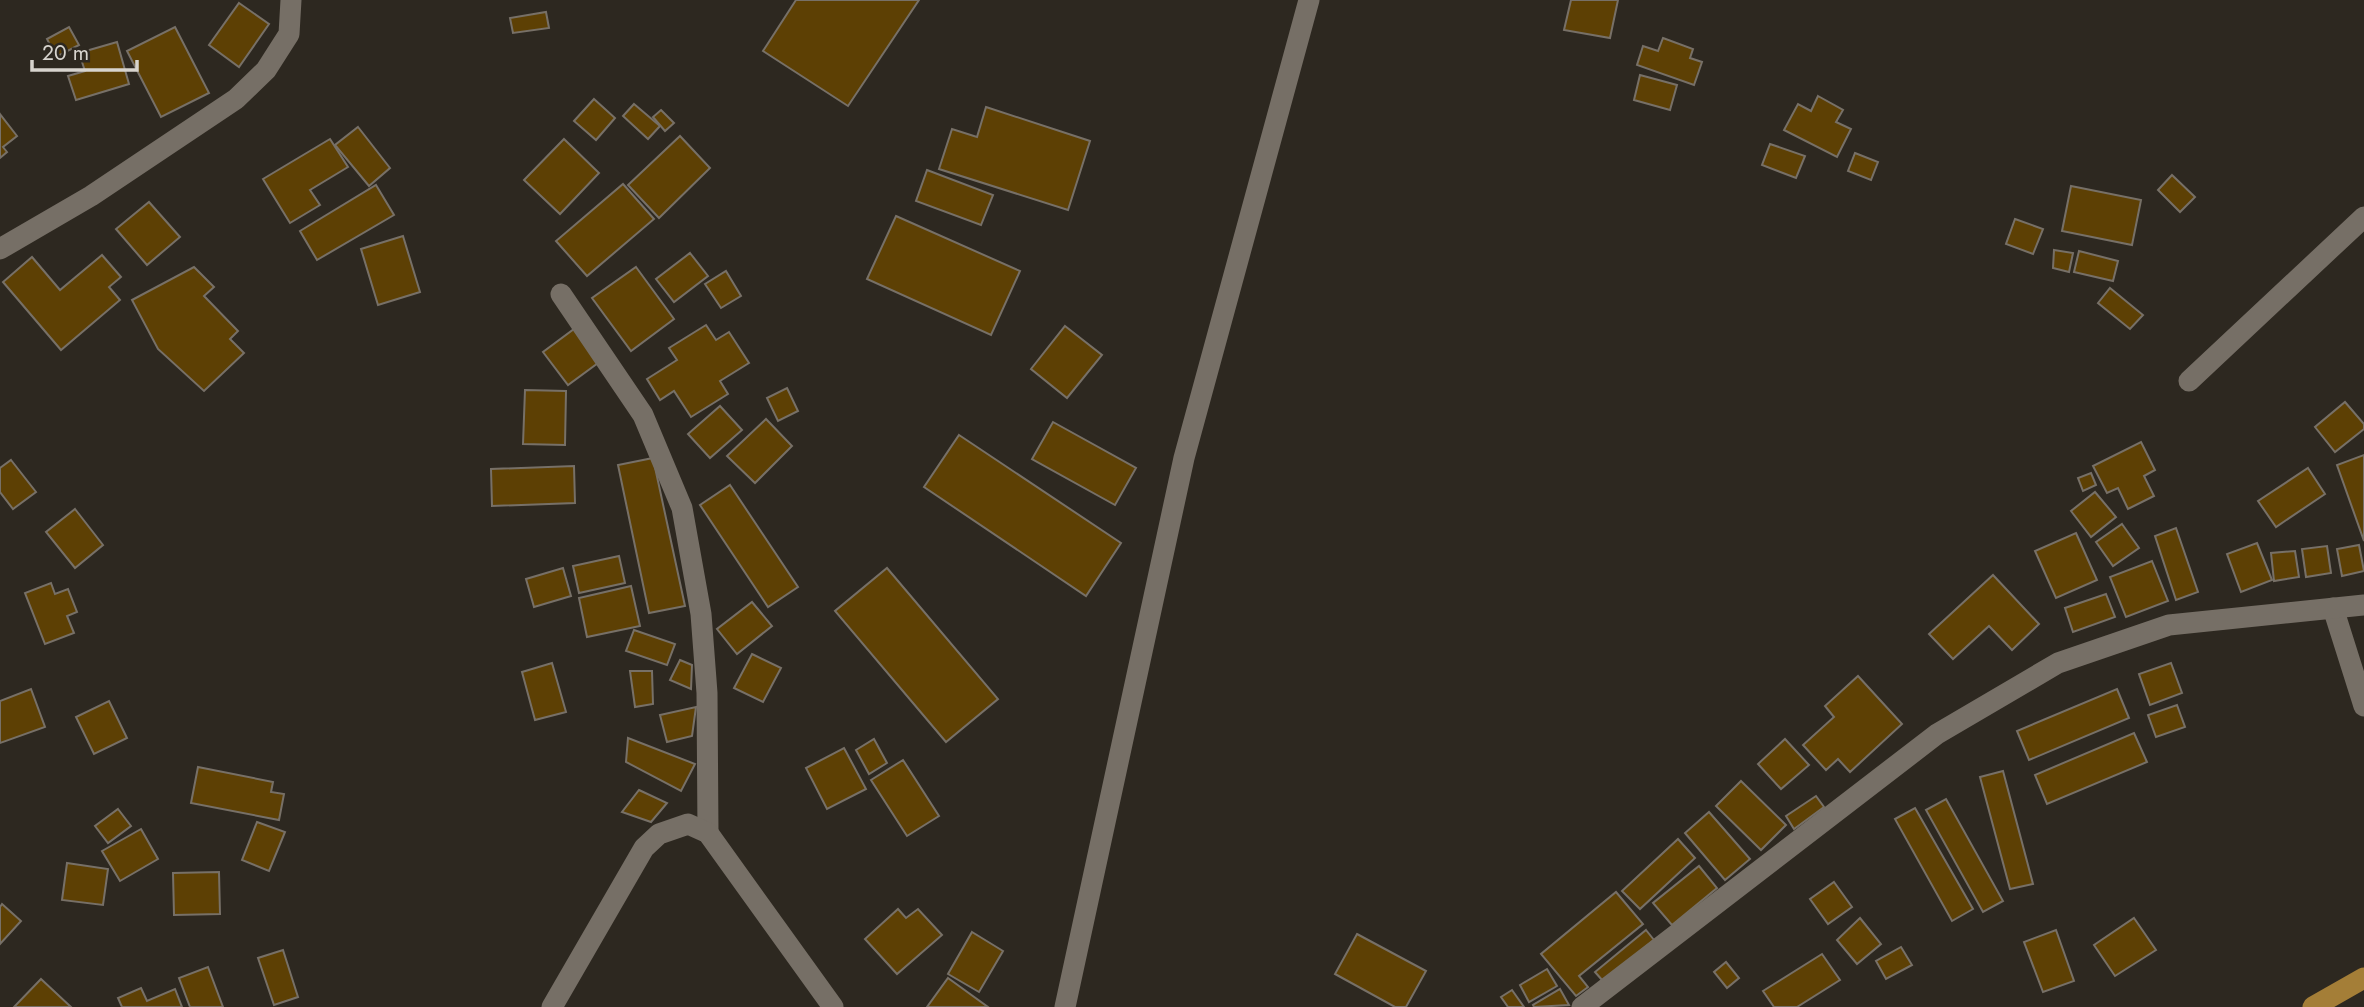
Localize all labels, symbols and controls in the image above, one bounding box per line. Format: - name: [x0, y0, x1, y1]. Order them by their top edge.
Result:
- scale bar: [32, 28, 136, 72]
- text: 20 m: [42, 38, 89, 68]

